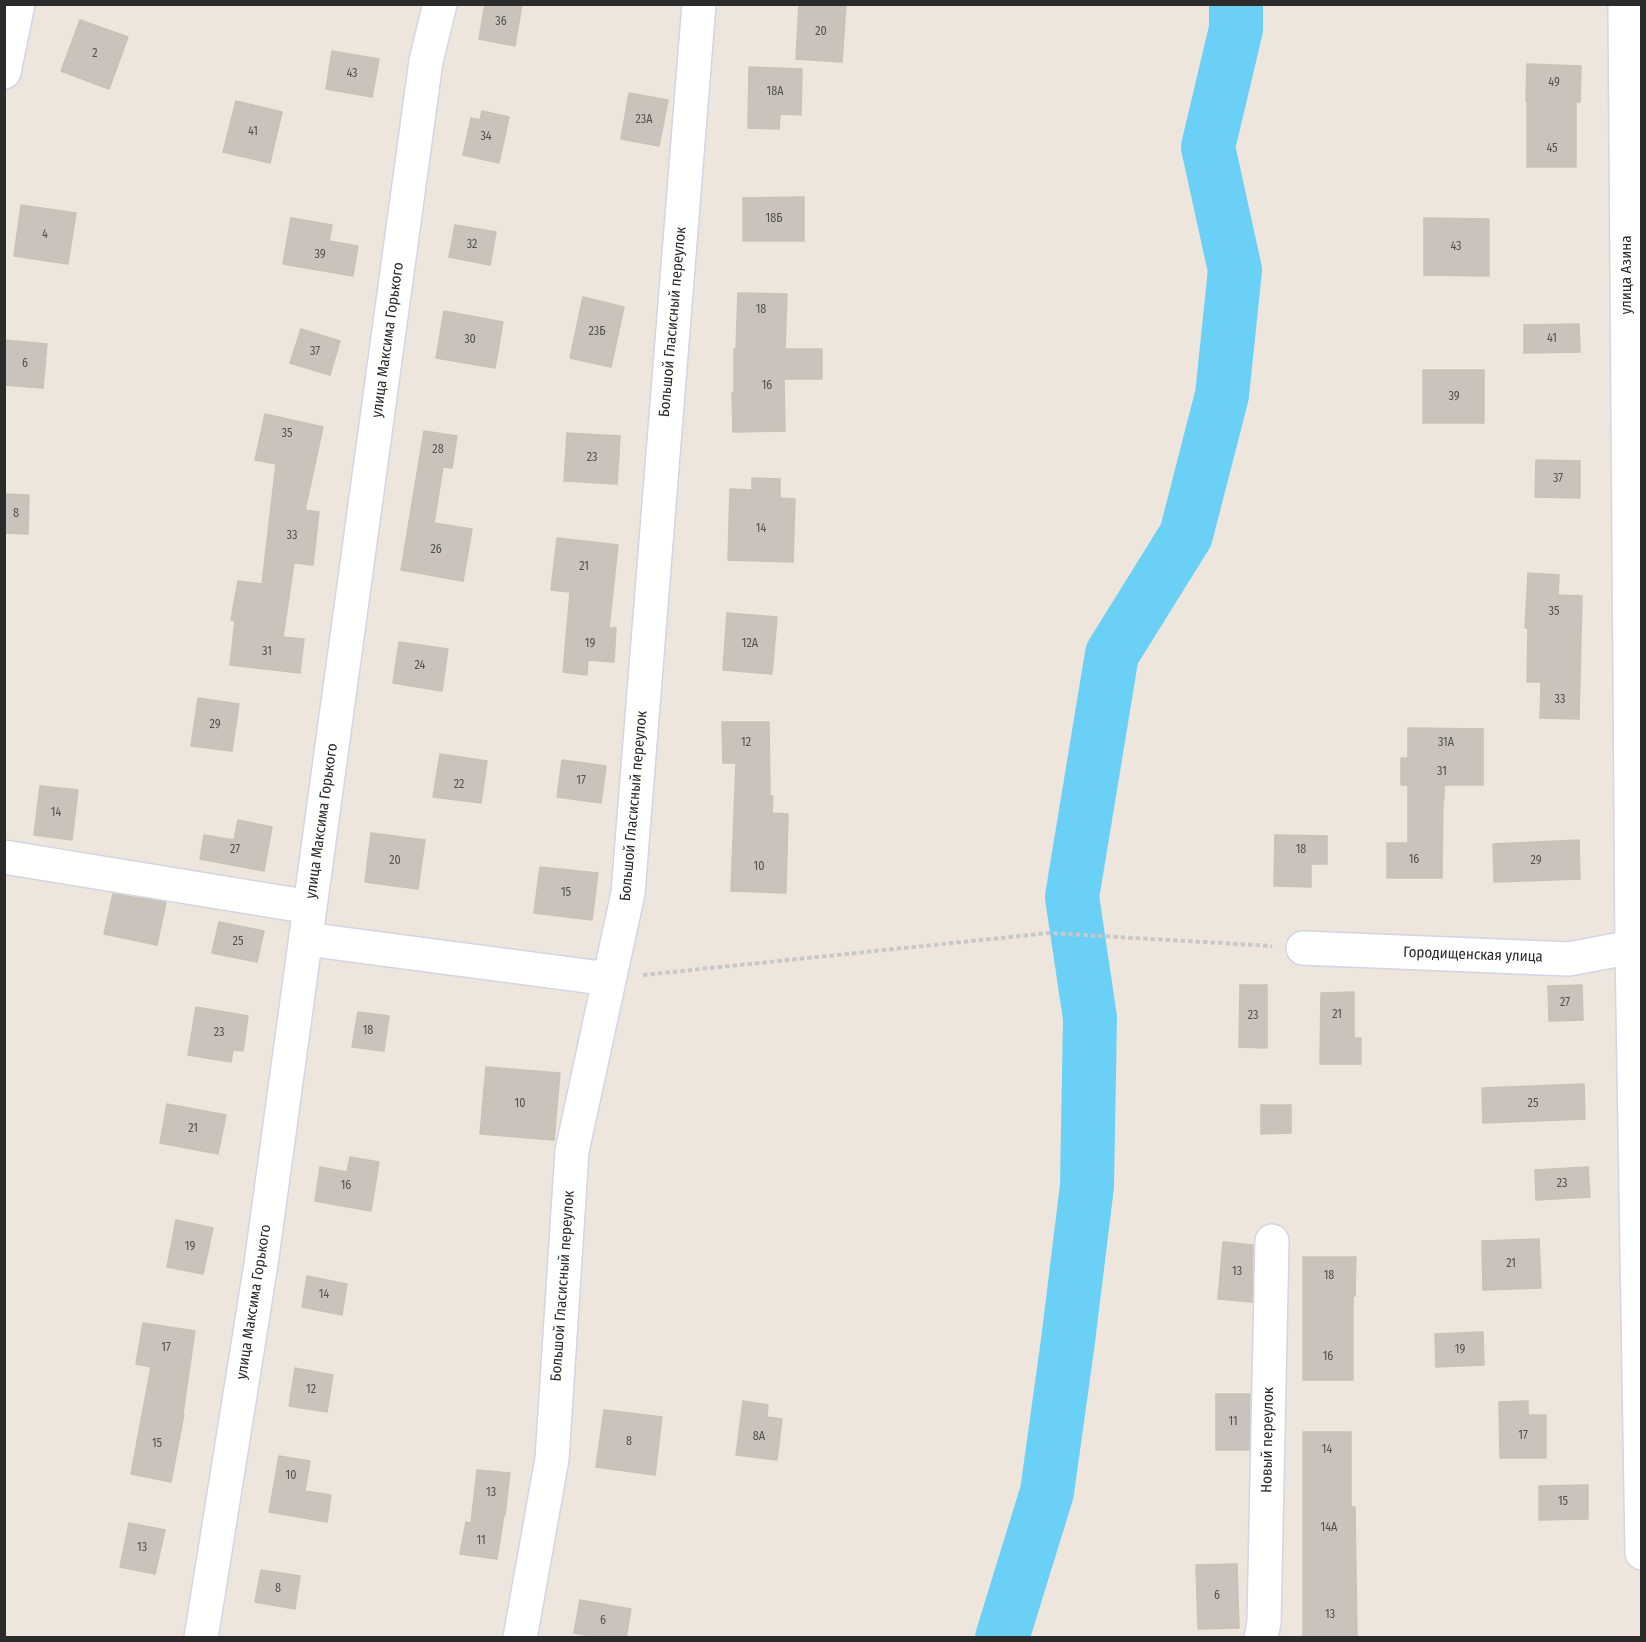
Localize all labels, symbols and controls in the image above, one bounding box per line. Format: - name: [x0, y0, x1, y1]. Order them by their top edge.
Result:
- house number: 36: [495, 15, 507, 29]
- house number: 20: [815, 25, 827, 39]
- house number: 2: [92, 47, 98, 61]
- house number: 43: [346, 67, 358, 81]
- house number: 49: [1548, 76, 1560, 90]
- house number: 18А: [767, 85, 783, 99]
- house number: 23А: [636, 113, 652, 127]
- house number: 41: [248, 125, 258, 139]
- house number: 34: [480, 130, 492, 144]
- house number: 45: [1546, 142, 1558, 156]
- house number: 18Б: [766, 212, 782, 226]
- street label: Большой Гласисный переулок: [656, 226, 690, 418]
- house number: 4: [42, 228, 48, 242]
- street label: улица Азина: [1618, 235, 1636, 315]
- house number: 32: [467, 238, 477, 252]
- house number: 43: [1450, 240, 1462, 254]
- house number: 39: [314, 248, 326, 262]
- street label: улица Максима Горького: [368, 261, 408, 419]
- house number: 18: [756, 303, 766, 317]
- house number: 23Б: [589, 325, 605, 339]
- house number: 41: [1547, 332, 1557, 346]
- house number: 30: [464, 333, 476, 347]
- house number: 37: [310, 345, 320, 359]
- house number: 6: [22, 357, 28, 371]
- house number: 16: [762, 379, 772, 393]
- house number: 39: [1448, 390, 1460, 404]
- house number: 35: [282, 427, 292, 441]
- house number: 28: [432, 443, 444, 457]
- house number: 23: [587, 451, 597, 465]
- house number: 37: [1553, 472, 1563, 486]
- house number: 8: [13, 507, 19, 521]
- house number: 14: [756, 522, 766, 536]
- house number: 33: [287, 529, 297, 543]
- house number: 26: [430, 543, 442, 557]
- house number: 21: [579, 560, 589, 574]
- house number: 35: [1549, 605, 1559, 619]
- house number: 19: [585, 637, 595, 651]
- house number: 12А: [742, 637, 758, 651]
- house number: 31: [262, 645, 272, 659]
- house number: 24: [415, 659, 425, 673]
- house number: 33: [1555, 693, 1565, 707]
- street label: Большой Гласисный переулок: [617, 710, 651, 902]
- house number: 29: [209, 718, 221, 732]
- house number: 12: [741, 736, 751, 750]
- house number: 31А: [1438, 736, 1454, 750]
- street label: улица Максима Горького: [302, 742, 342, 900]
- house number: 31: [1437, 765, 1447, 779]
- house number: 17: [576, 774, 586, 788]
- house number: 22: [454, 778, 464, 792]
- house number: 14: [51, 806, 61, 820]
- house number: 27: [230, 843, 240, 857]
- house number: 18: [1296, 843, 1306, 857]
- house number: 16: [1409, 853, 1419, 867]
- house number: 20: [389, 854, 401, 868]
- house number: 29: [1530, 854, 1542, 868]
- house number: 10: [754, 860, 764, 874]
- house number: 15: [561, 886, 571, 900]
- house number: 25: [233, 935, 243, 949]
- street label: Городищенская улица: [1403, 944, 1543, 966]
- house number: 27: [1560, 996, 1570, 1010]
- house number: 21: [1332, 1008, 1342, 1022]
- house number: 23: [1248, 1009, 1258, 1023]
- house number: 18: [363, 1024, 373, 1038]
- house number: 23: [214, 1026, 224, 1040]
- house number: 10: [515, 1097, 525, 1111]
- house number: 25: [1528, 1097, 1538, 1111]
- house number: 21: [188, 1122, 198, 1136]
- house number: 23: [1557, 1177, 1567, 1191]
- house number: 16: [341, 1179, 351, 1193]
- street label: Большой Гласисный переулок: [547, 1190, 579, 1382]
- street label: улица Максима Горького: [233, 1223, 275, 1381]
- house number: 19: [185, 1240, 195, 1254]
- house number: 21: [1506, 1257, 1516, 1271]
- house number: 13: [1232, 1265, 1242, 1279]
- house number: 18: [1324, 1269, 1334, 1283]
- house number: 14: [319, 1288, 329, 1302]
- house number: 17: [161, 1341, 171, 1355]
- house number: 19: [1455, 1343, 1465, 1357]
- house number: 16: [1323, 1350, 1333, 1364]
- house number: 12: [306, 1383, 316, 1397]
- street label: Новый переулок: [1258, 1387, 1278, 1493]
- house number: 11: [1228, 1415, 1238, 1429]
- house number: 17: [1518, 1429, 1528, 1443]
- house number: 8А: [753, 1430, 765, 1444]
- house number: 8: [626, 1435, 632, 1449]
- house number: 15: [152, 1437, 162, 1451]
- house number: 14: [1322, 1443, 1332, 1457]
- house number: 10: [286, 1469, 296, 1483]
- house number: 13: [486, 1486, 496, 1500]
- house number: 15: [1558, 1495, 1568, 1509]
- house number: 14А: [1321, 1521, 1337, 1535]
- house number: 11: [476, 1534, 486, 1548]
- house number: 13: [137, 1541, 147, 1555]
- house number: 8: [275, 1582, 281, 1596]
- house number: 6: [1214, 1589, 1220, 1603]
- house number: 13: [1325, 1608, 1335, 1622]
- house number: 6: [600, 1614, 606, 1628]

